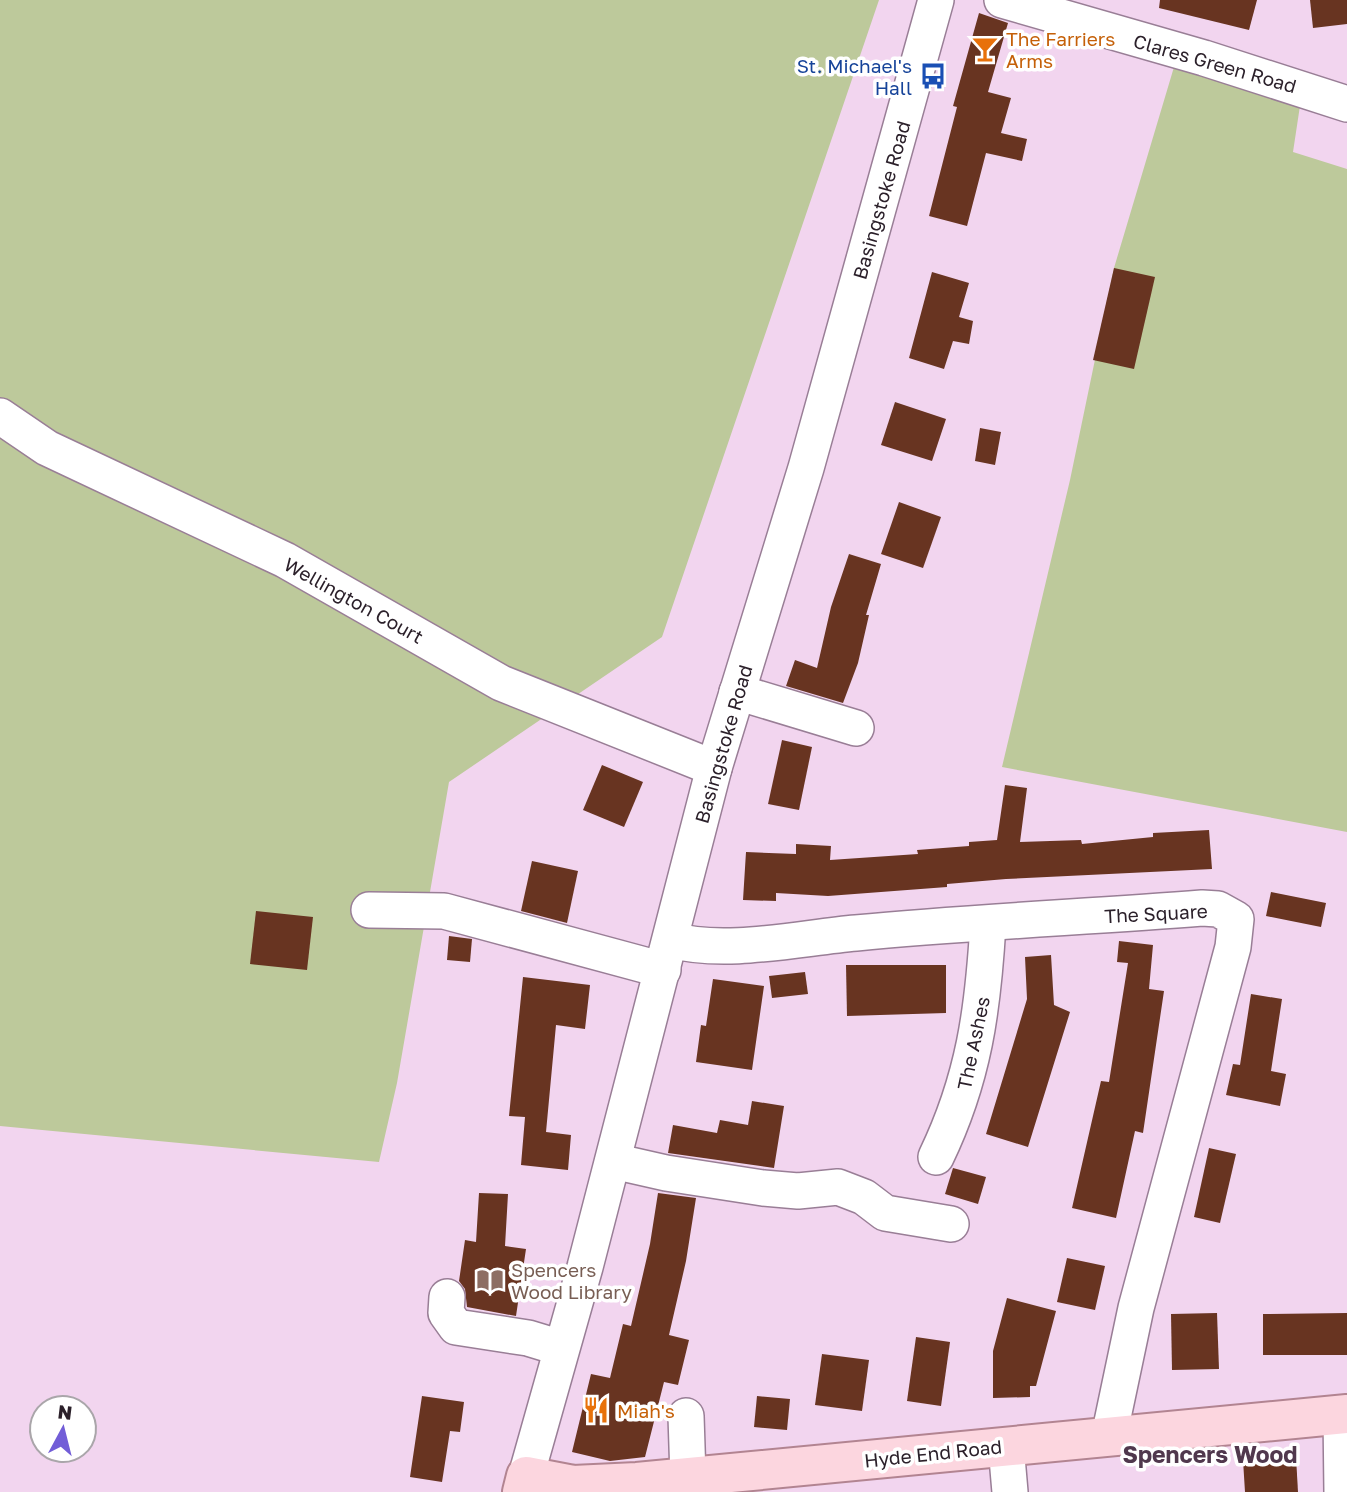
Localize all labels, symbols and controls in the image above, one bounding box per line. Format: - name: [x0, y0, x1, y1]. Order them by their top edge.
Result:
- place label: The Farriers Arms: [1006, 27, 1115, 72]
- street label: Clares Green Road: [1131, 29, 1299, 97]
- bar icon: The Farriers Arms: [970, 34, 1000, 64]
- place label: St. Michael's Hall: [797, 54, 912, 99]
- bus stop icon: St. Michael's Hall: [918, 61, 948, 91]
- street label: Basingstoke Road: [847, 118, 915, 282]
- street label: Wellington Court: [280, 552, 428, 648]
- street label: Basingstoke Road: [689, 662, 757, 826]
- street label: The Square: [1104, 899, 1208, 927]
- street label: The Ashes: [952, 994, 994, 1092]
- place label: Spencers Wood Library: [511, 1258, 632, 1303]
- library icon: Spencers Wood Library: [475, 1265, 505, 1295]
- north arrow: [28, 1394, 98, 1464]
- restaurant icon: Miah's: [581, 1395, 611, 1425]
- text: N: [57, 1399, 74, 1424]
- place label: Miah's: [617, 1399, 675, 1422]
- street label: Hyde End Road: [863, 1434, 1003, 1472]
- district label: Spencers Wood: [1122, 1440, 1298, 1468]

